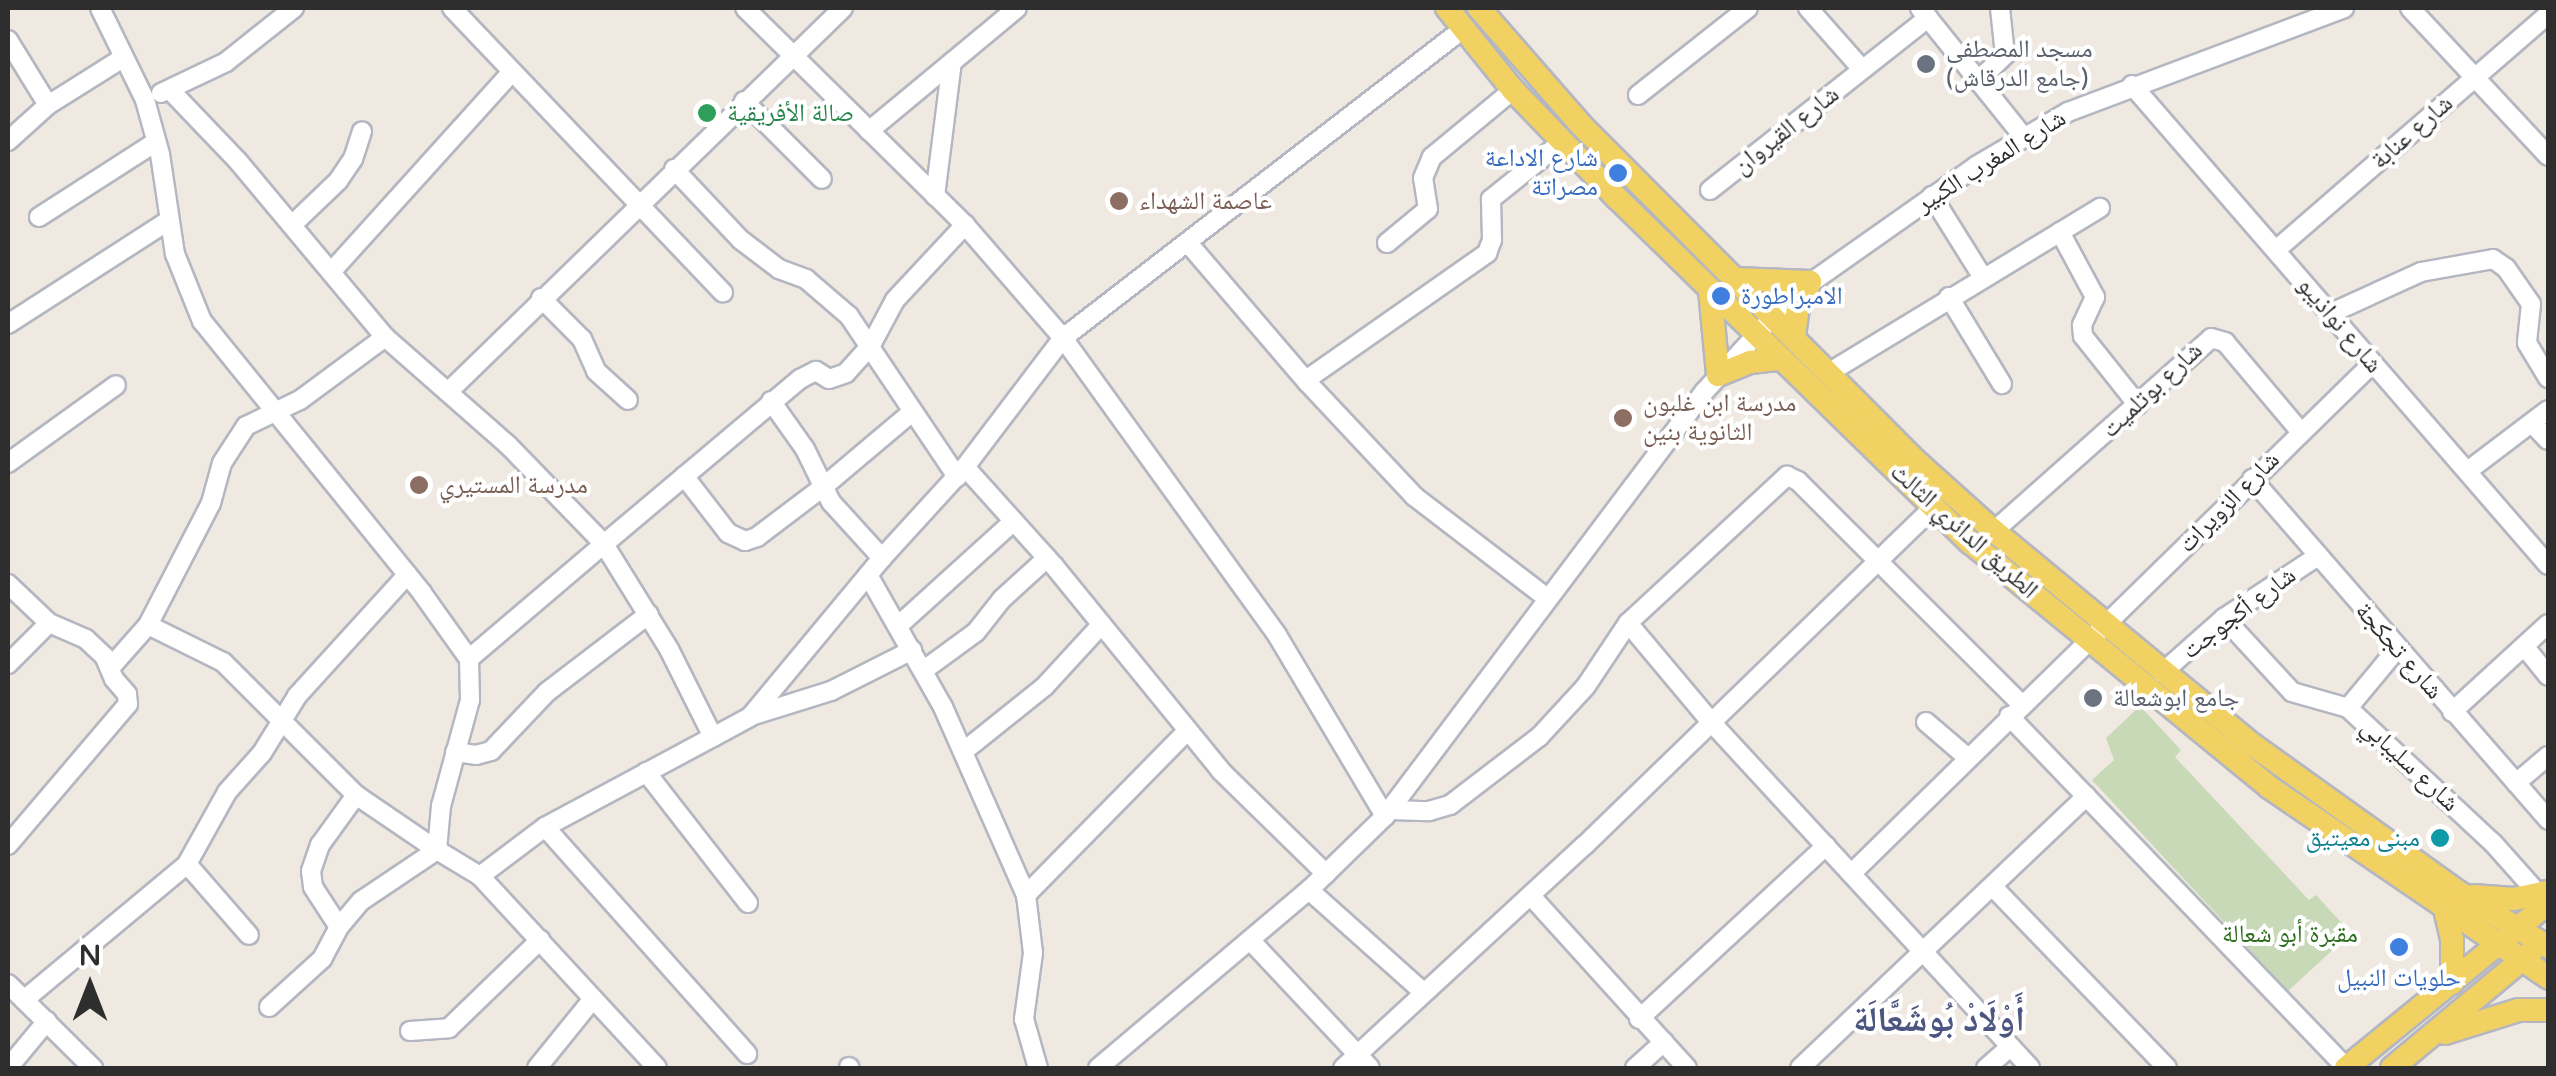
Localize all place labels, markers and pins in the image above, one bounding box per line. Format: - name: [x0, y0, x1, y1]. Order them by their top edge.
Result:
- place label: مسجد المصطفى (جامع الدرقاش): [1946, 35, 2093, 94]
- marker: مسجد المصطفى (جامع الدرقاش): [1915, 53, 1937, 75]
- place label: صالة الأفريقية: [727, 98, 854, 128]
- marker: صالة الأفريقية: [696, 102, 718, 124]
- place label: شارع الاداعة مصراتة: [1485, 144, 1598, 203]
- marker: شارع الاداعة مصراتة: [1607, 162, 1629, 184]
- place label: عاصمة الشهداء: [1139, 186, 1272, 216]
- marker: عاصمة الشهداء: [1108, 190, 1130, 212]
- place label: الامبراطورة: [1741, 281, 1843, 311]
- marker: الامبراطورة: [1710, 285, 1732, 307]
- place label: مدرسة ابن غلبون الثانوية بنين: [1643, 389, 1796, 448]
- marker: مدرسة ابن غلبون الثانوية بنين: [1612, 407, 1634, 429]
- place label: مدرسة المستيري: [439, 470, 588, 500]
- marker: مدرسة المستيري: [408, 474, 430, 496]
- place label: جامع ابوشعالة: [2113, 683, 2239, 713]
- marker: جامع ابوشعالة: [2082, 687, 2104, 709]
- place label: مبنى معيتيق: [2306, 823, 2420, 853]
- marker: مبنى معيتيق: [2429, 827, 2451, 849]
- marker: حلويات النبيل: [2388, 936, 2410, 958]
- place label: حلويات النبيل: [2337, 963, 2461, 993]

